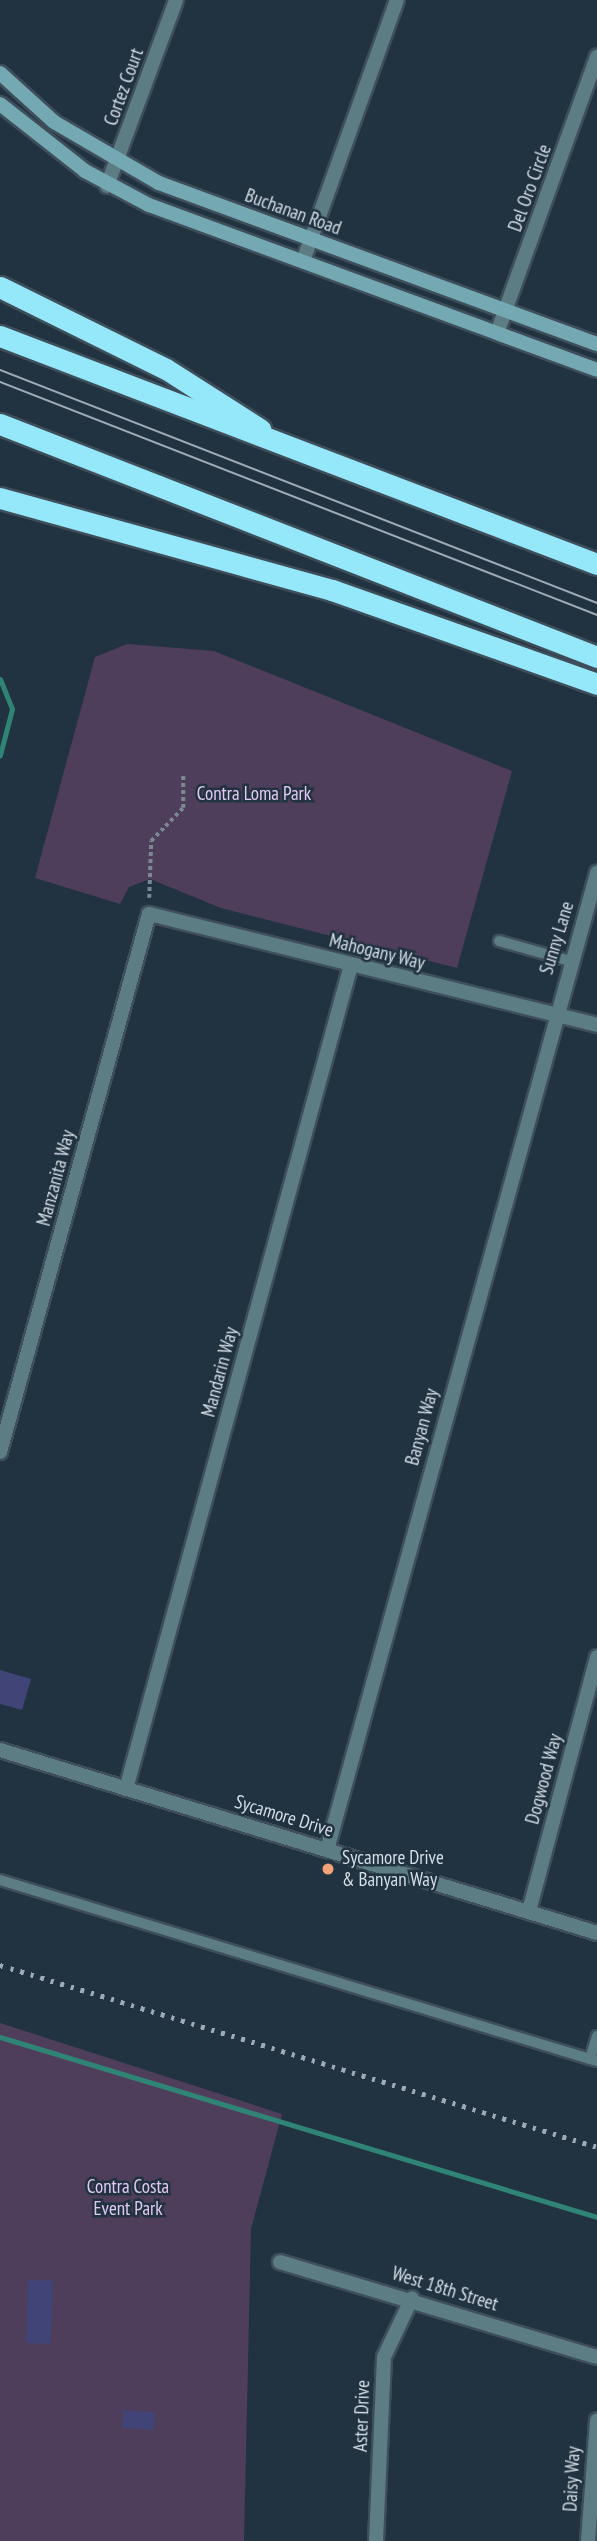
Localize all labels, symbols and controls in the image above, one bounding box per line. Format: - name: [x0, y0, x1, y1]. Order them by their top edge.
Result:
- street label: Cortez Court: [99, 45, 149, 129]
- street label: Del Oro Circle: [504, 141, 556, 235]
- street label: Buchanan Road: [242, 184, 344, 240]
- park label: Contra Loma Park: [197, 783, 311, 805]
- street label: Sunny Lane: [535, 899, 579, 977]
- street label: Mahogany Way: [326, 929, 428, 975]
- street label: Manzanita Way: [32, 1127, 80, 1229]
- street label: Mandarin Way: [197, 1324, 243, 1420]
- street label: Banyan Way: [401, 1386, 443, 1468]
- street label: Dogwood Way: [521, 1731, 567, 1827]
- street label: Sycamore Drive: [232, 1790, 336, 1842]
- place label: Sycamore Drive & Banyan Way: [342, 1847, 444, 1891]
- marker: Sycamore Drive & Banyan Way: [320, 1861, 336, 1877]
- park label: Contra Costa Event Park: [87, 2176, 169, 2220]
- street label: West 18th Street: [389, 2262, 501, 2316]
- street label: Aster Drive: [349, 2380, 375, 2452]
- street label: Daisy Way: [559, 2445, 585, 2513]

